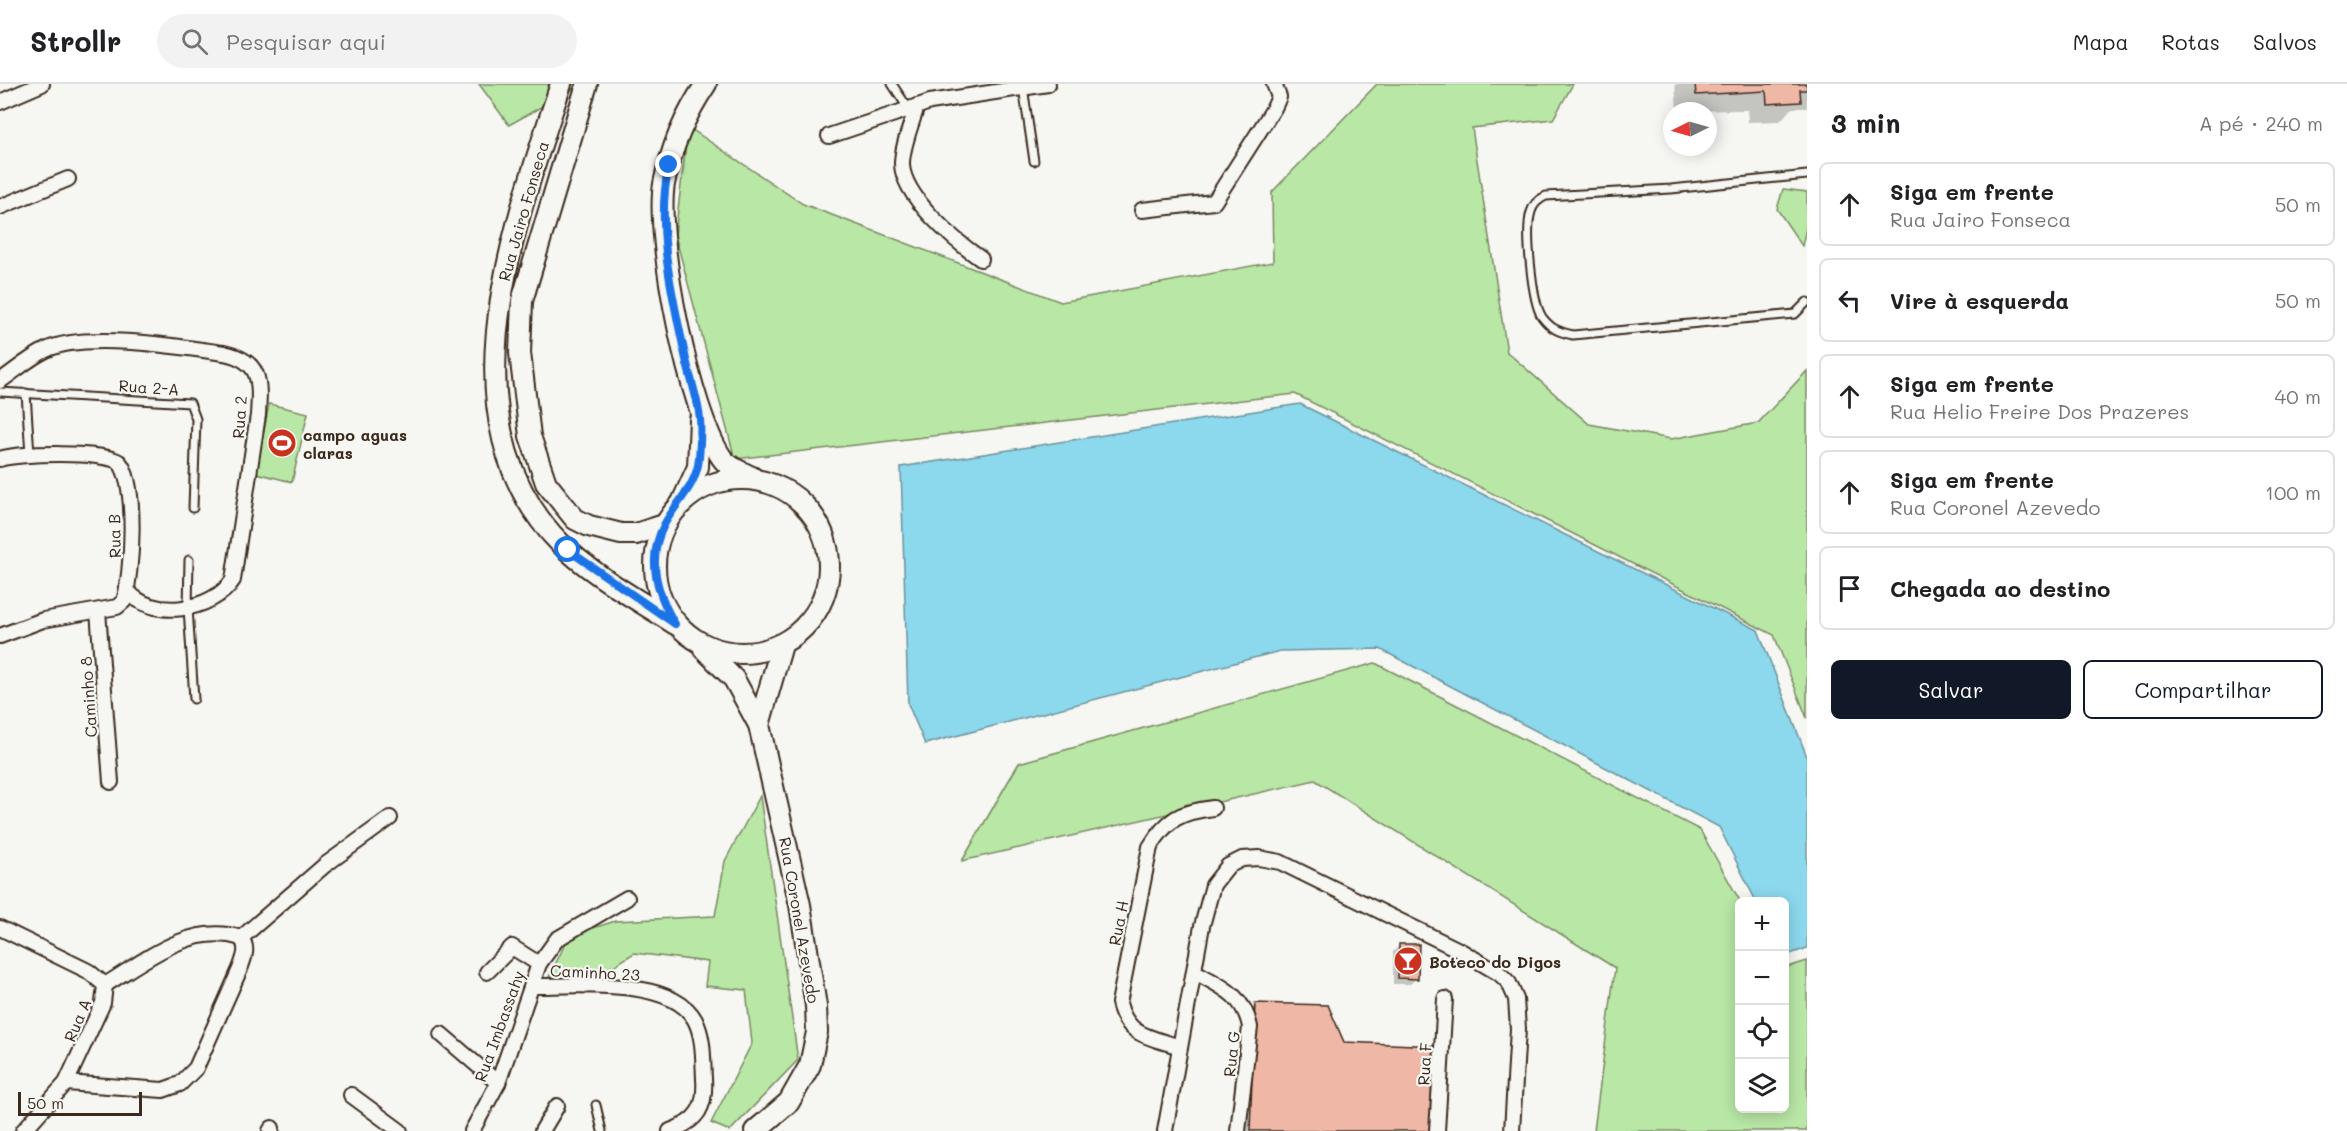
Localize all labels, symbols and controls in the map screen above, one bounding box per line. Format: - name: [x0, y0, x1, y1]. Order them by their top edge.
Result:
- search box: [157, 14, 577, 68]
- text: Strollr: [30, 23, 121, 59]
- icon: search: [178, 25, 211, 58]
- text: Pesquisar aqui: [226, 27, 386, 56]
- text: Mapa: [2073, 28, 2129, 55]
- text: Rotas: [2162, 28, 2220, 55]
- text: Salvos: [2253, 28, 2317, 55]
- north arrow: [1663, 102, 1717, 156]
- text: 3 min: [1831, 106, 1900, 140]
- text: A pé · 240 m: [2199, 110, 2323, 136]
- street label: Rua Jairo Fonseca: [493, 139, 553, 283]
- route end: [655, 151, 681, 177]
- text: Siga em frente: [1890, 177, 2054, 206]
- icon: ahead: [1833, 188, 1866, 221]
- text: 50 m: [2275, 191, 2321, 217]
- text: Rua Jairo Fonseca: [1890, 206, 2071, 232]
- icon: left: [1833, 284, 1866, 317]
- text: Vire à esquerda: [1890, 286, 2069, 315]
- text: 50 m: [2275, 287, 2321, 313]
- text: Siga em frente: [1890, 369, 2054, 398]
- street label: Rua 2-A: [118, 374, 180, 400]
- icon: ahead: [1833, 380, 1866, 413]
- text: 40 m: [2275, 383, 2321, 409]
- street label: Rua 2: [227, 395, 251, 439]
- text: Rua Helio Freire Dos Prazeres: [1890, 398, 2189, 424]
- place label: campo aguas claras: [303, 424, 407, 463]
- sports icon: campo aguas claras: [266, 427, 298, 459]
- text: Siga em frente: [1890, 465, 2054, 494]
- icon: ahead: [1833, 476, 1866, 509]
- text: 100 m: [2265, 479, 2321, 505]
- text: Rua Coronel Azevedo: [1890, 494, 2100, 520]
- street label: Rua B: [103, 514, 125, 558]
- route start: [554, 536, 580, 562]
- icon: arrive: [1833, 572, 1866, 605]
- text: Chegada ao destino: [1890, 574, 2110, 603]
- street label: Caminho 8: [75, 655, 101, 738]
- button: Salvar: [1831, 660, 2071, 719]
- button: Compartilhar: [2083, 660, 2323, 719]
- street label: Rua Coronel Azevedo: [775, 835, 825, 1005]
- map controls: [1735, 897, 1789, 1113]
- button: +: [1735, 897, 1789, 951]
- street label: Rua H: [1103, 899, 1133, 947]
- bar icon: Boteco do Digos: [1392, 945, 1424, 977]
- place label: Boteco do Digos: [1429, 951, 1561, 972]
- button: −: [1735, 951, 1789, 1005]
- street label: Caminho 23: [550, 959, 640, 985]
- street label: Rua Imbassahy: [469, 967, 529, 1085]
- street label: Rua A: [59, 995, 95, 1045]
- button: locate: [1735, 1005, 1789, 1059]
- street label: Rua G: [1218, 1030, 1244, 1078]
- street label: Rua F: [1412, 1042, 1436, 1086]
- button: layers: [1735, 1059, 1789, 1113]
- scale bar: [18, 1089, 142, 1116]
- text: 50 m: [27, 1092, 64, 1113]

